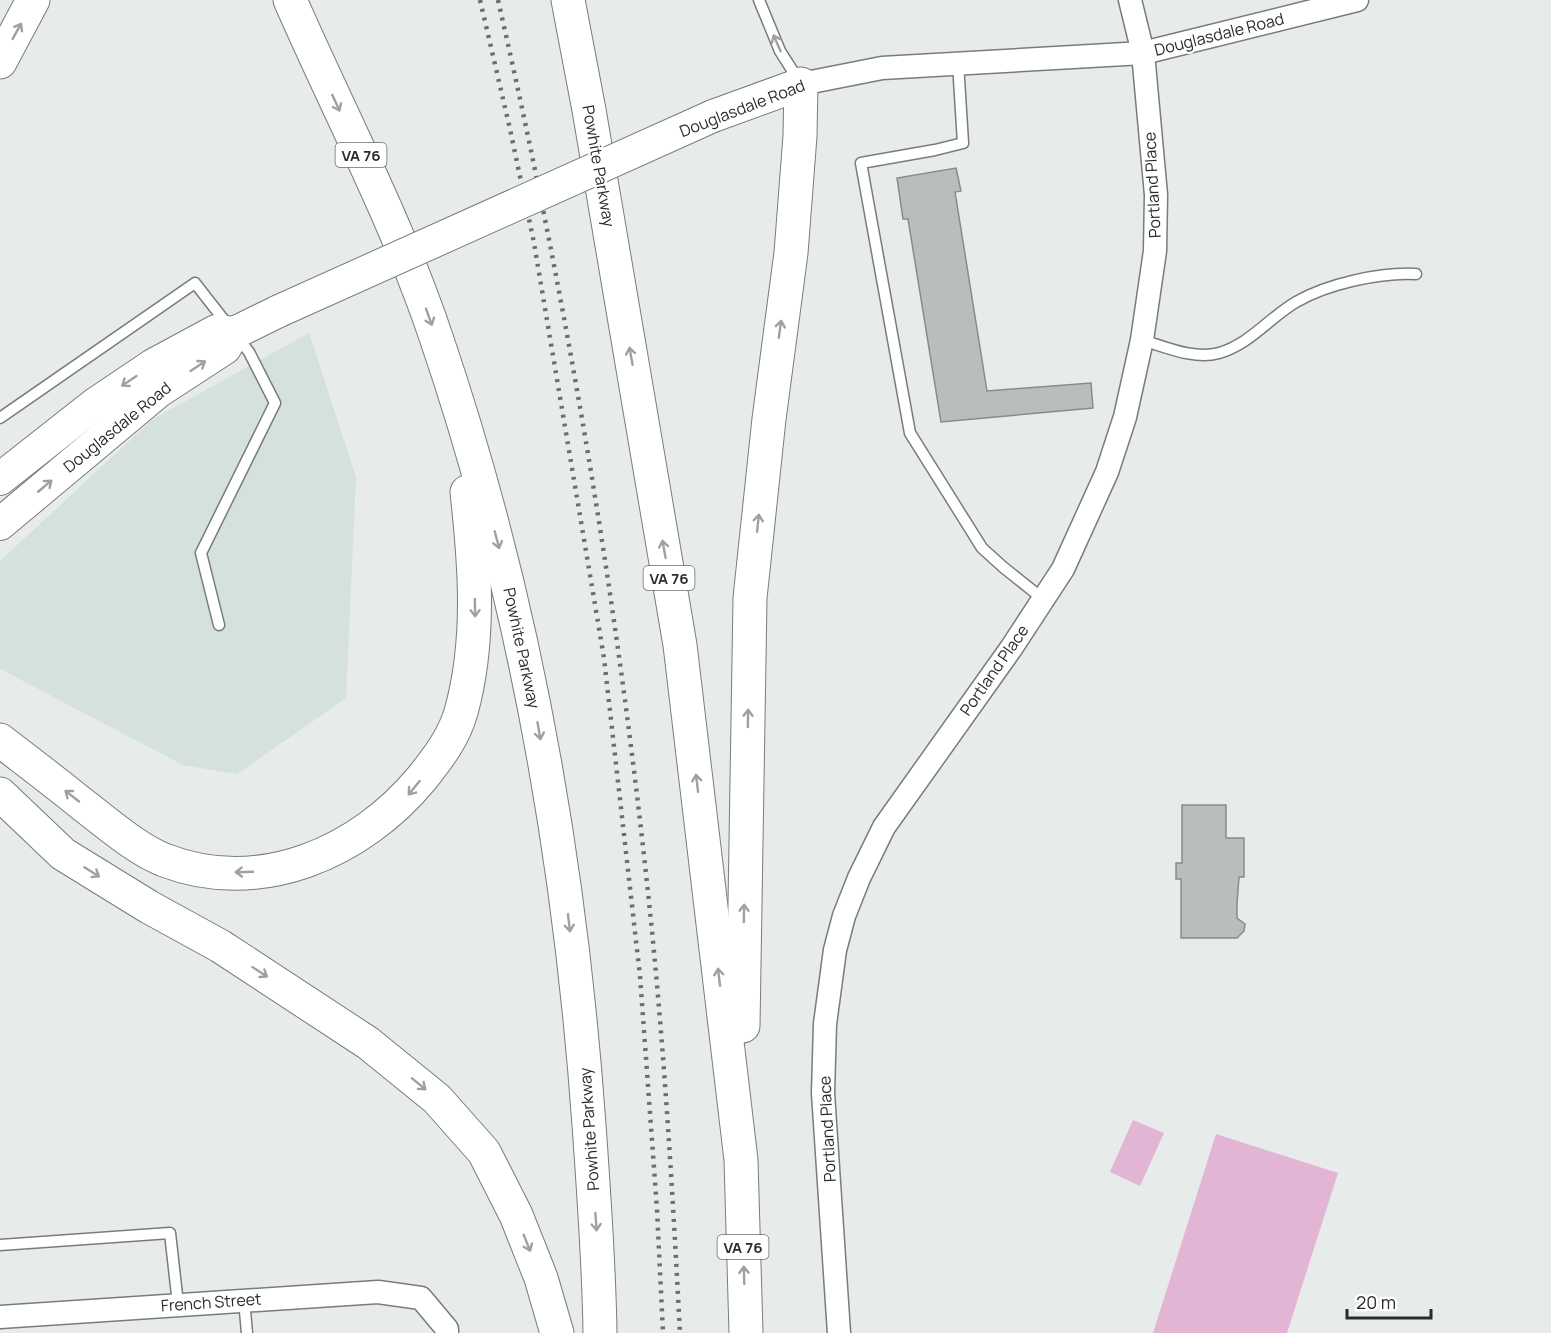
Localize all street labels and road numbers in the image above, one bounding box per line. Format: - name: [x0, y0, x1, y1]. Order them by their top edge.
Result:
- street label: Douglasdale Road: [1152, 7, 1286, 61]
- street label: Douglasdale Road: [676, 74, 808, 142]
- street label: Powhite Parkway: [577, 103, 621, 229]
- street label: Portland Place: [1138, 131, 1166, 239]
- road number: VA 76: [336, 143, 386, 167]
- street label: Douglasdale Road: [58, 377, 176, 477]
- road number: VA 76: [644, 566, 694, 590]
- street label: Powhite Parkway: [498, 585, 546, 711]
- street label: Portland Place: [955, 620, 1033, 720]
- street label: Powhite Parkway: [574, 1066, 604, 1191]
- street label: Portland Place: [813, 1075, 841, 1183]
- road number: VA 76: [718, 1235, 768, 1259]
- street label: French Street: [160, 1288, 262, 1316]

